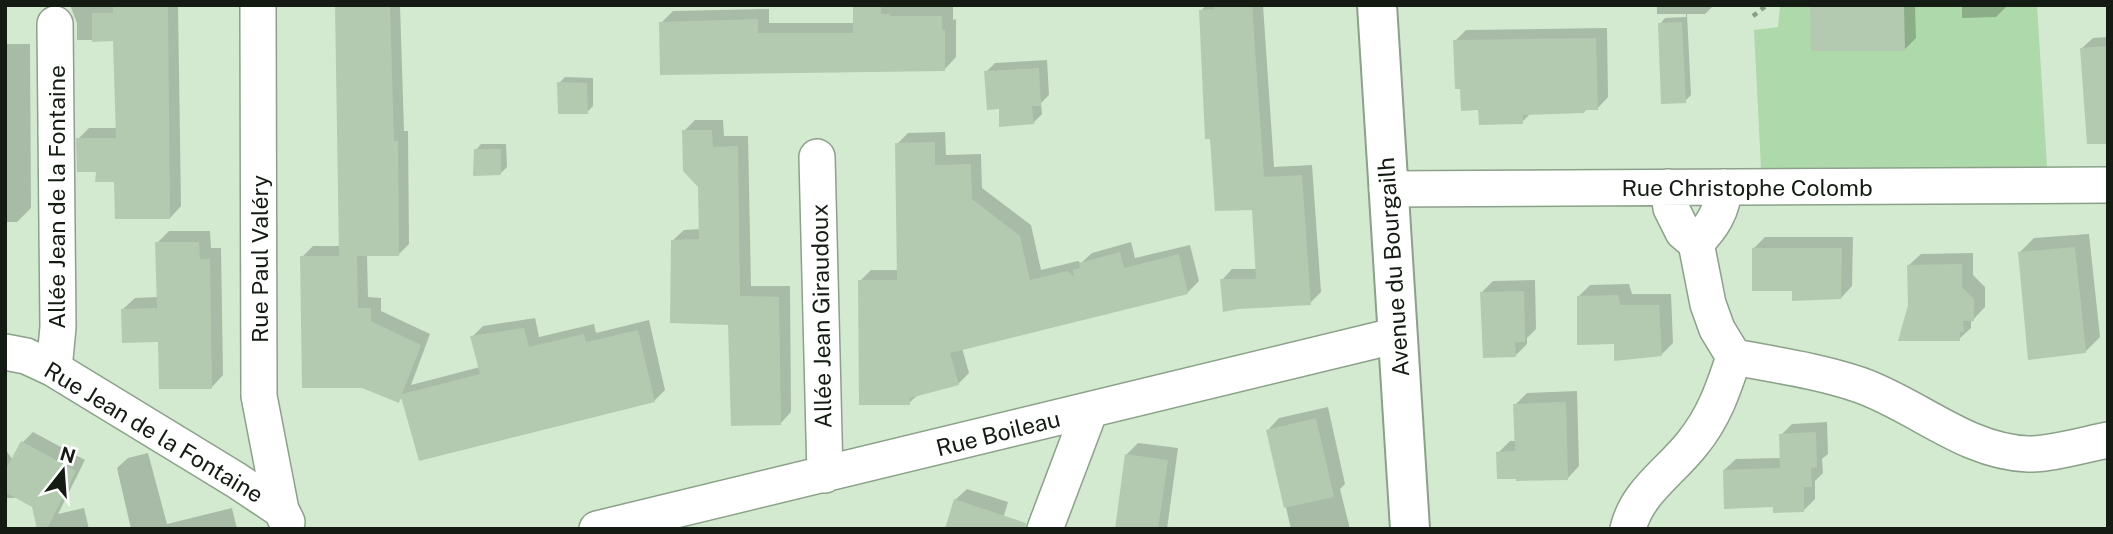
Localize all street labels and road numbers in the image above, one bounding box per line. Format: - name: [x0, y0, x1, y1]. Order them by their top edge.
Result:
- street label: Allée Jean de la Fontaine: [43, 65, 70, 329]
- street label: Avenue du Bourgailh: [1372, 156, 1414, 378]
- street label: Rue Christophe Colomb: [1621, 174, 1873, 201]
- street label: Rue Paul Valéry: [246, 175, 273, 343]
- street label: Allée Jean Giraudoux: [806, 203, 836, 429]
- street label: Rue Jean de la Fontaine: [40, 356, 268, 508]
- street label: Rue Boileau: [933, 405, 1063, 461]

